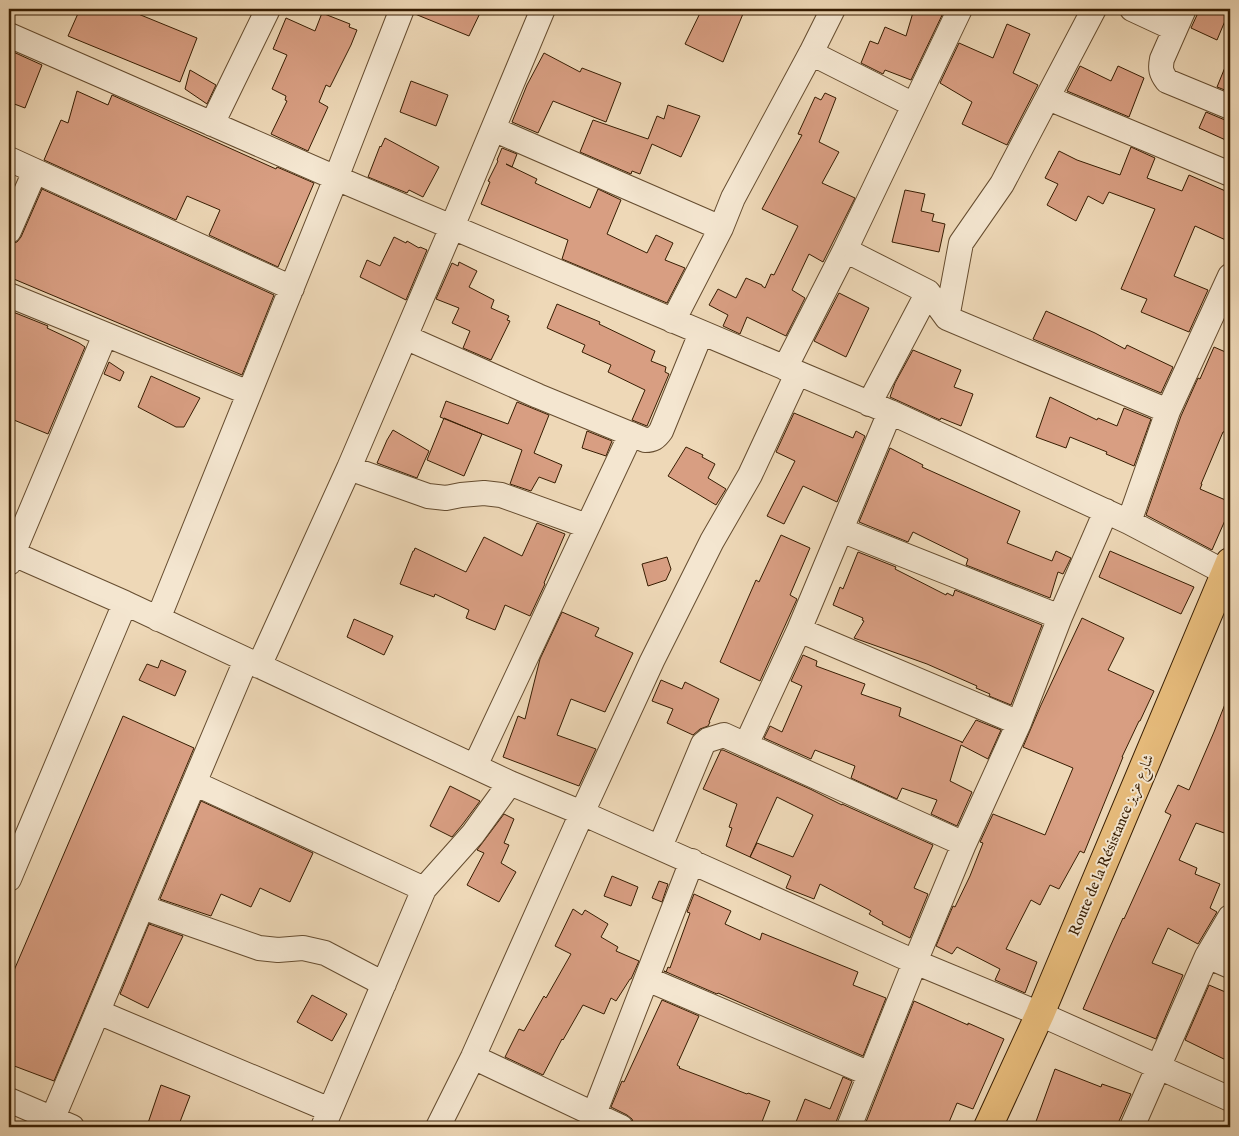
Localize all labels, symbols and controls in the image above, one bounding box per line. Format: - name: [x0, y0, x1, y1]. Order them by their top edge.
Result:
- street label: Route de la Résistance شارع عزيز: [1065, 752, 1161, 940]

